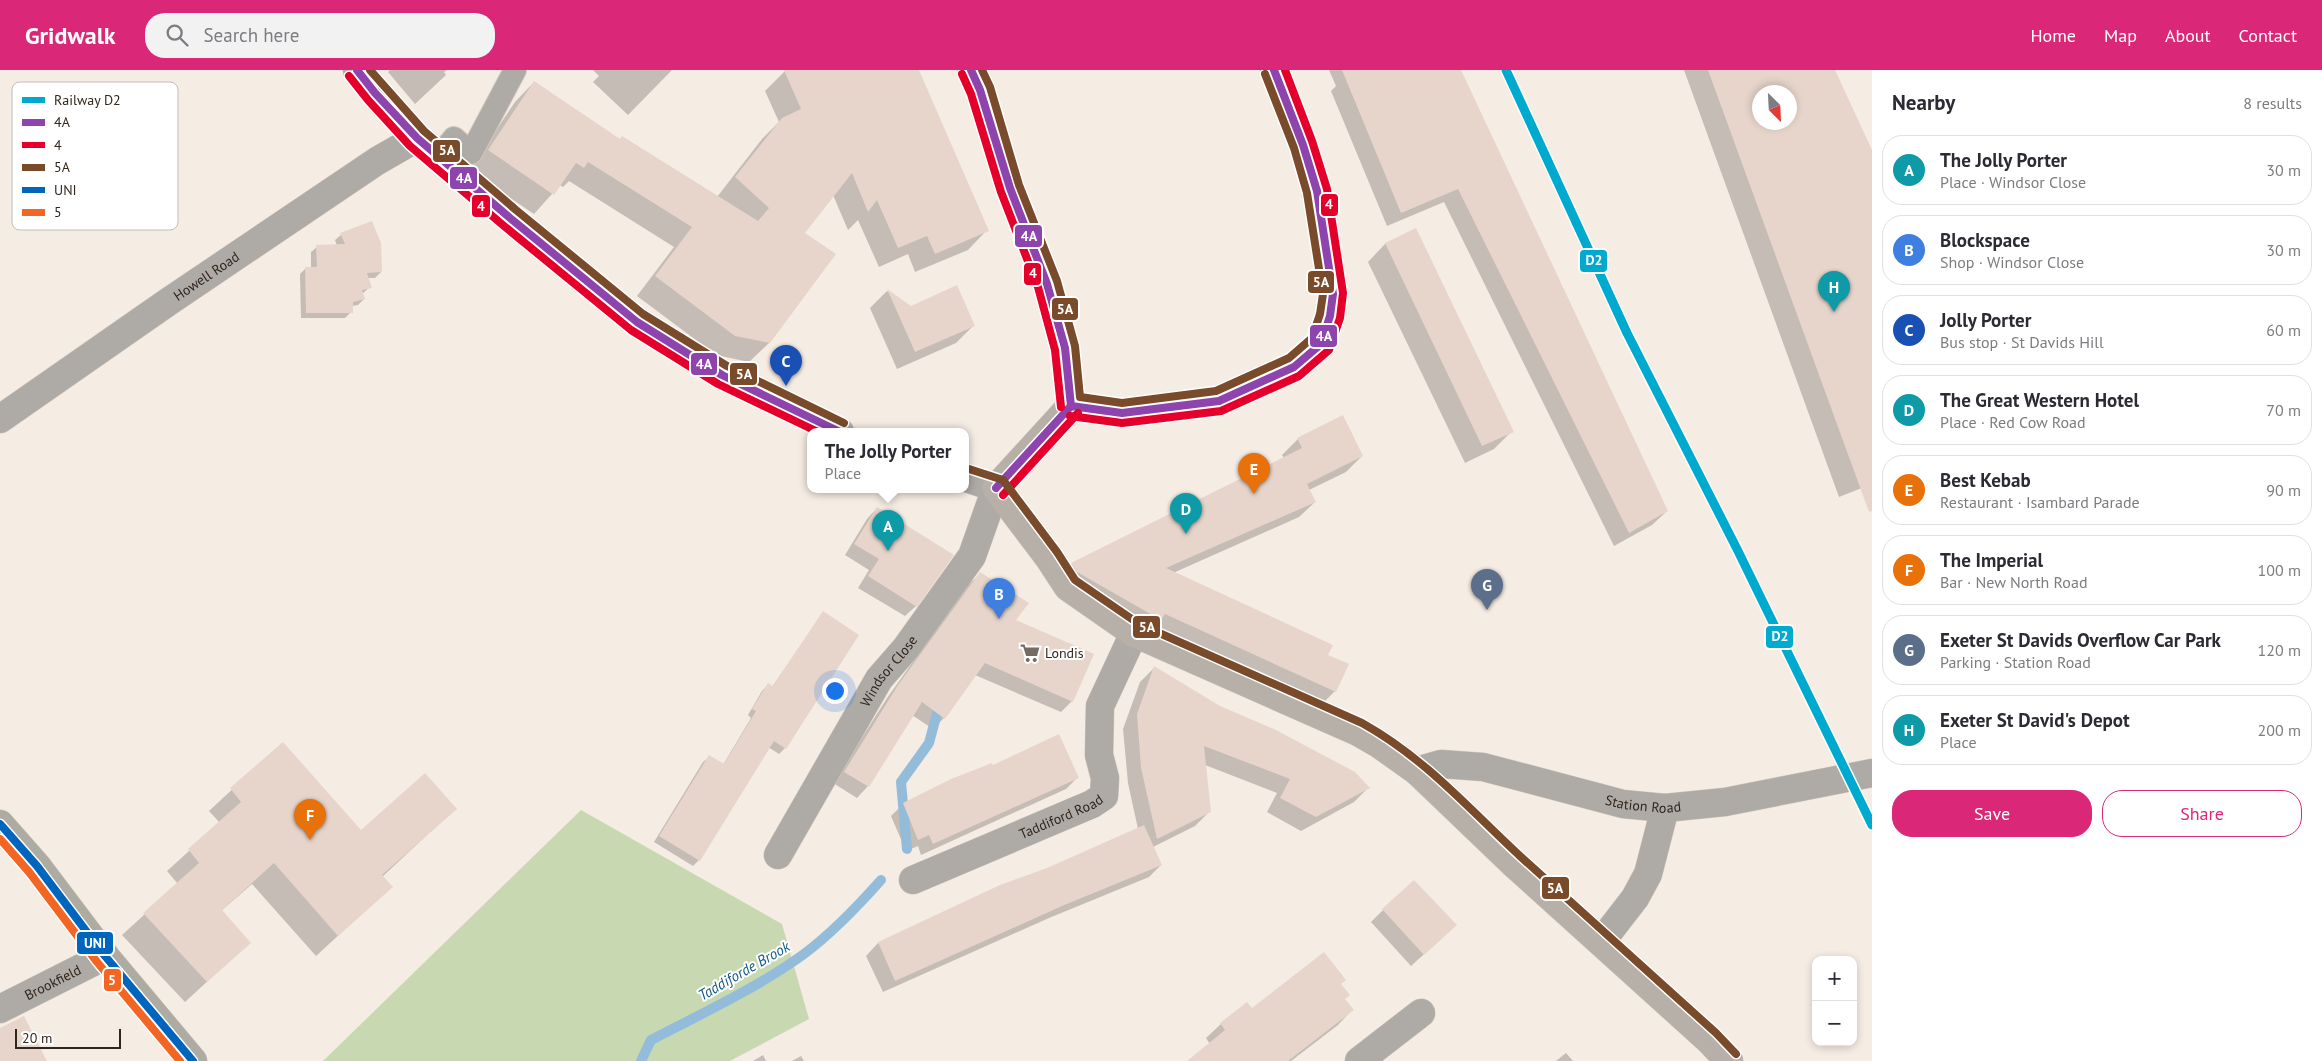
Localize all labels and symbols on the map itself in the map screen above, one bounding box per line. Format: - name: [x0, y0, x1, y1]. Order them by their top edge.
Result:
- legend: [12, 82, 178, 230]
- north arrow: [1752, 85, 1797, 130]
- text: Railway D2: [54, 91, 121, 109]
- text: 4A: [54, 113, 71, 131]
- text: 4: [54, 136, 62, 154]
- line badge: 5A: [432, 139, 461, 163]
- text: 5A: [439, 141, 456, 159]
- text: 5A: [54, 158, 71, 176]
- line badge: 4A: [449, 166, 478, 190]
- text: 4A: [456, 169, 473, 187]
- text: UNI: [54, 181, 77, 199]
- line badge: 4: [1320, 193, 1339, 217]
- line badge: 4: [471, 194, 491, 218]
- text: 4: [1325, 195, 1333, 213]
- text: 4: [477, 197, 485, 215]
- text: 5: [54, 203, 62, 221]
- line badge: 4A: [1014, 224, 1043, 248]
- text: 4A: [1021, 227, 1038, 245]
- street label: Howell Road: [170, 247, 243, 305]
- line badge: D2: [1579, 249, 1608, 273]
- text: D2: [1586, 251, 1603, 269]
- line badge: 4: [1023, 262, 1042, 286]
- text: 4: [1029, 264, 1037, 282]
- line badge: 5A: [1307, 270, 1335, 294]
- pin: H: [1818, 271, 1850, 312]
- text: 5A: [1313, 273, 1330, 291]
- line badge: 5A: [1051, 297, 1079, 321]
- text: 5A: [1057, 300, 1074, 318]
- line badge: 4A: [1309, 324, 1338, 348]
- text: 4A: [1316, 327, 1333, 345]
- pin: C: [770, 345, 802, 386]
- line badge: 4A: [690, 352, 718, 376]
- text: 4A: [696, 355, 713, 373]
- line badge: 5A: [729, 362, 758, 386]
- text: 5A: [736, 365, 753, 383]
- pin: E: [1238, 453, 1270, 494]
- pin: D: [1170, 493, 1202, 534]
- pin: A: [872, 510, 904, 551]
- pin: G: [1471, 569, 1503, 610]
- pin: B: [983, 578, 1015, 619]
- line badge: 5A: [1132, 615, 1161, 639]
- text: 5A: [1139, 618, 1156, 636]
- line badge: D2: [1765, 625, 1794, 649]
- text: D2: [1772, 627, 1789, 645]
- street label: Windsor Close: [856, 632, 921, 710]
- supermarket icon: Londis: [1019, 642, 1041, 664]
- place label: Londis: [1045, 644, 1084, 662]
- your location: [822, 678, 848, 704]
- street label: Taddiford Road: [1016, 790, 1106, 843]
- street label: Station Road: [1603, 791, 1682, 817]
- pin: F: [294, 799, 326, 840]
- line badge: 5A: [1541, 876, 1570, 900]
- text: 5A: [1547, 879, 1564, 897]
- line badge: UNI: [76, 931, 114, 955]
- text: UNI: [84, 934, 106, 952]
- water label: Taddiforde Brook: [694, 936, 794, 1005]
- street label: Brookfield: [21, 961, 84, 1004]
- line badge: 5: [103, 968, 122, 992]
- text: 5: [108, 971, 116, 989]
- scale bar: [15, 1026, 121, 1049]

